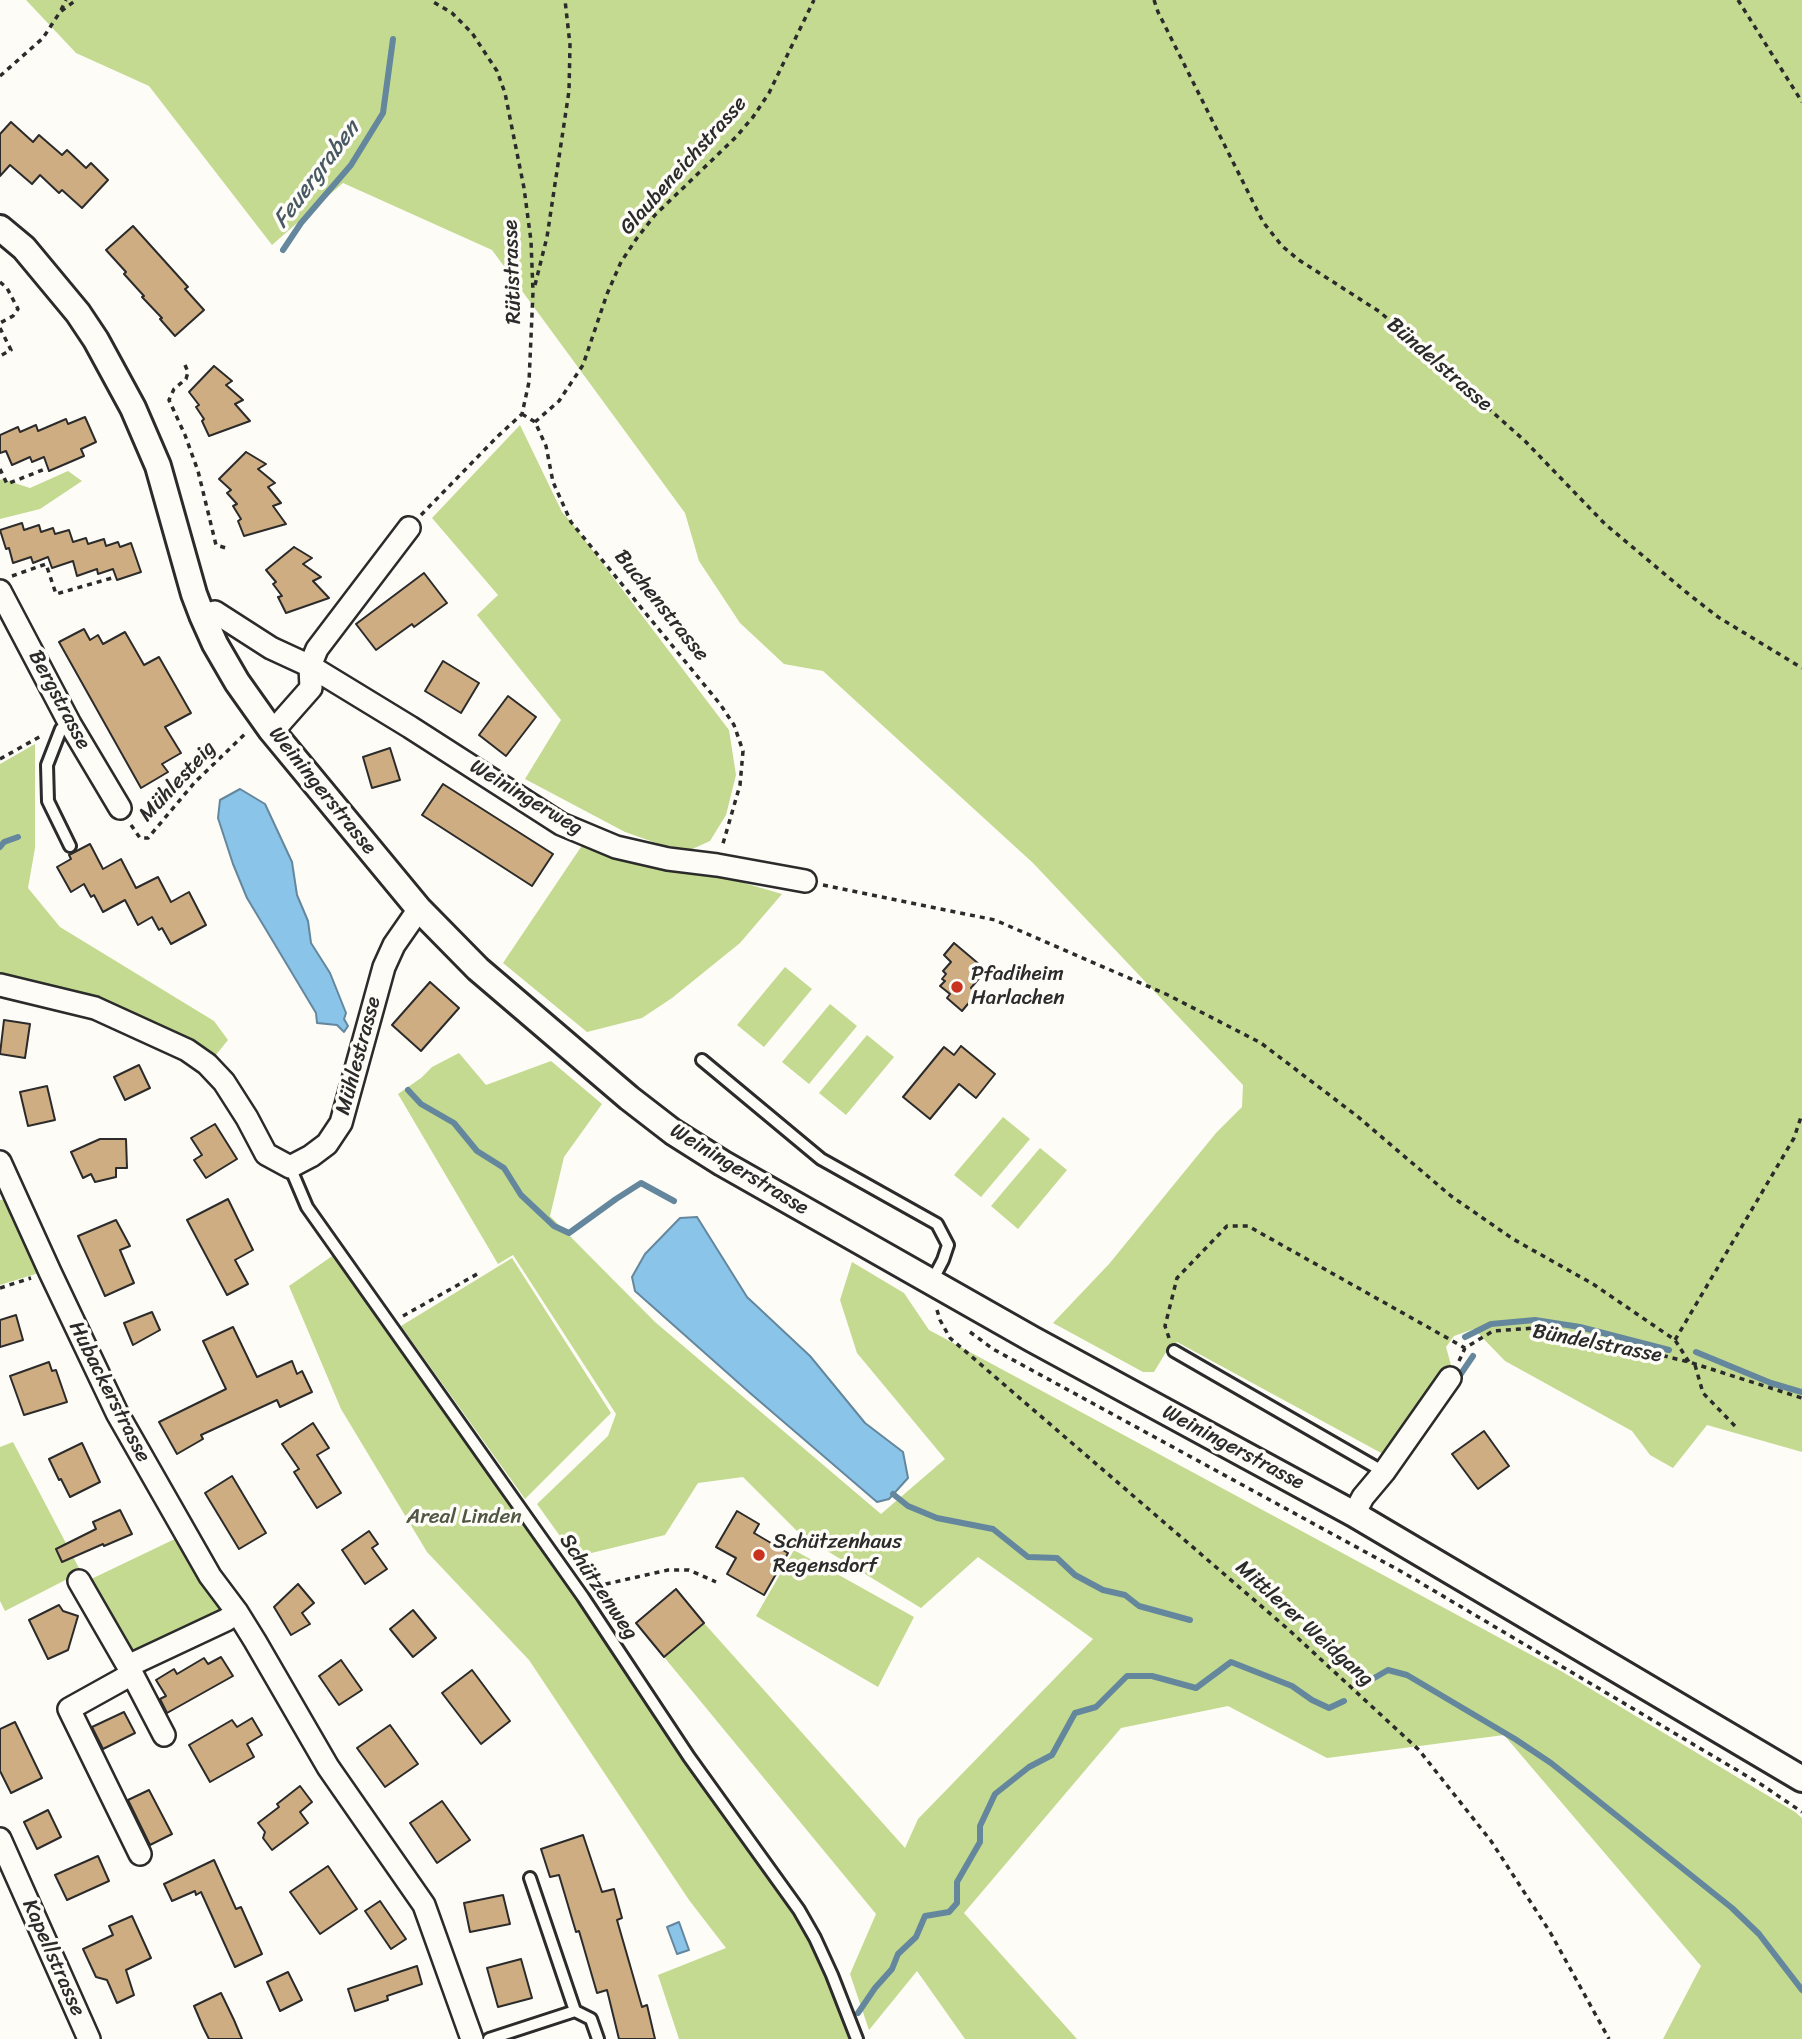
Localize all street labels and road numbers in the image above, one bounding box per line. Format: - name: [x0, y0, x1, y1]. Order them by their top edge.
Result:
- street label: Glaubeneichstrasse: [615, 92, 753, 240]
- street label: Rütistrasse: [499, 219, 527, 325]
- street label: Bündelstrasse: [1381, 312, 1497, 418]
- street label: Buchenstrasse: [608, 545, 714, 667]
- street label: Bergstrasse: [22, 646, 96, 754]
- street label: Weiningerstrasse: [263, 722, 381, 860]
- street label: Mühlesteig: [134, 736, 222, 828]
- street label: Weiningerweg: [465, 754, 587, 842]
- street label: Mühlestrasse: [331, 994, 387, 1118]
- street label: Weiningerstrasse: [665, 1119, 813, 1221]
- street label: Hubackerstrasse: [63, 1317, 155, 1467]
- street label: Bündelstrasse: [1530, 1319, 1664, 1369]
- street label: Weiningerstrasse: [1158, 1400, 1308, 1496]
- street label: Schützenweg: [553, 1529, 643, 1645]
- street label: Mittlerer Weidgang: [1230, 1555, 1378, 1693]
- street label: Kapellstrasse: [16, 1896, 90, 2020]

